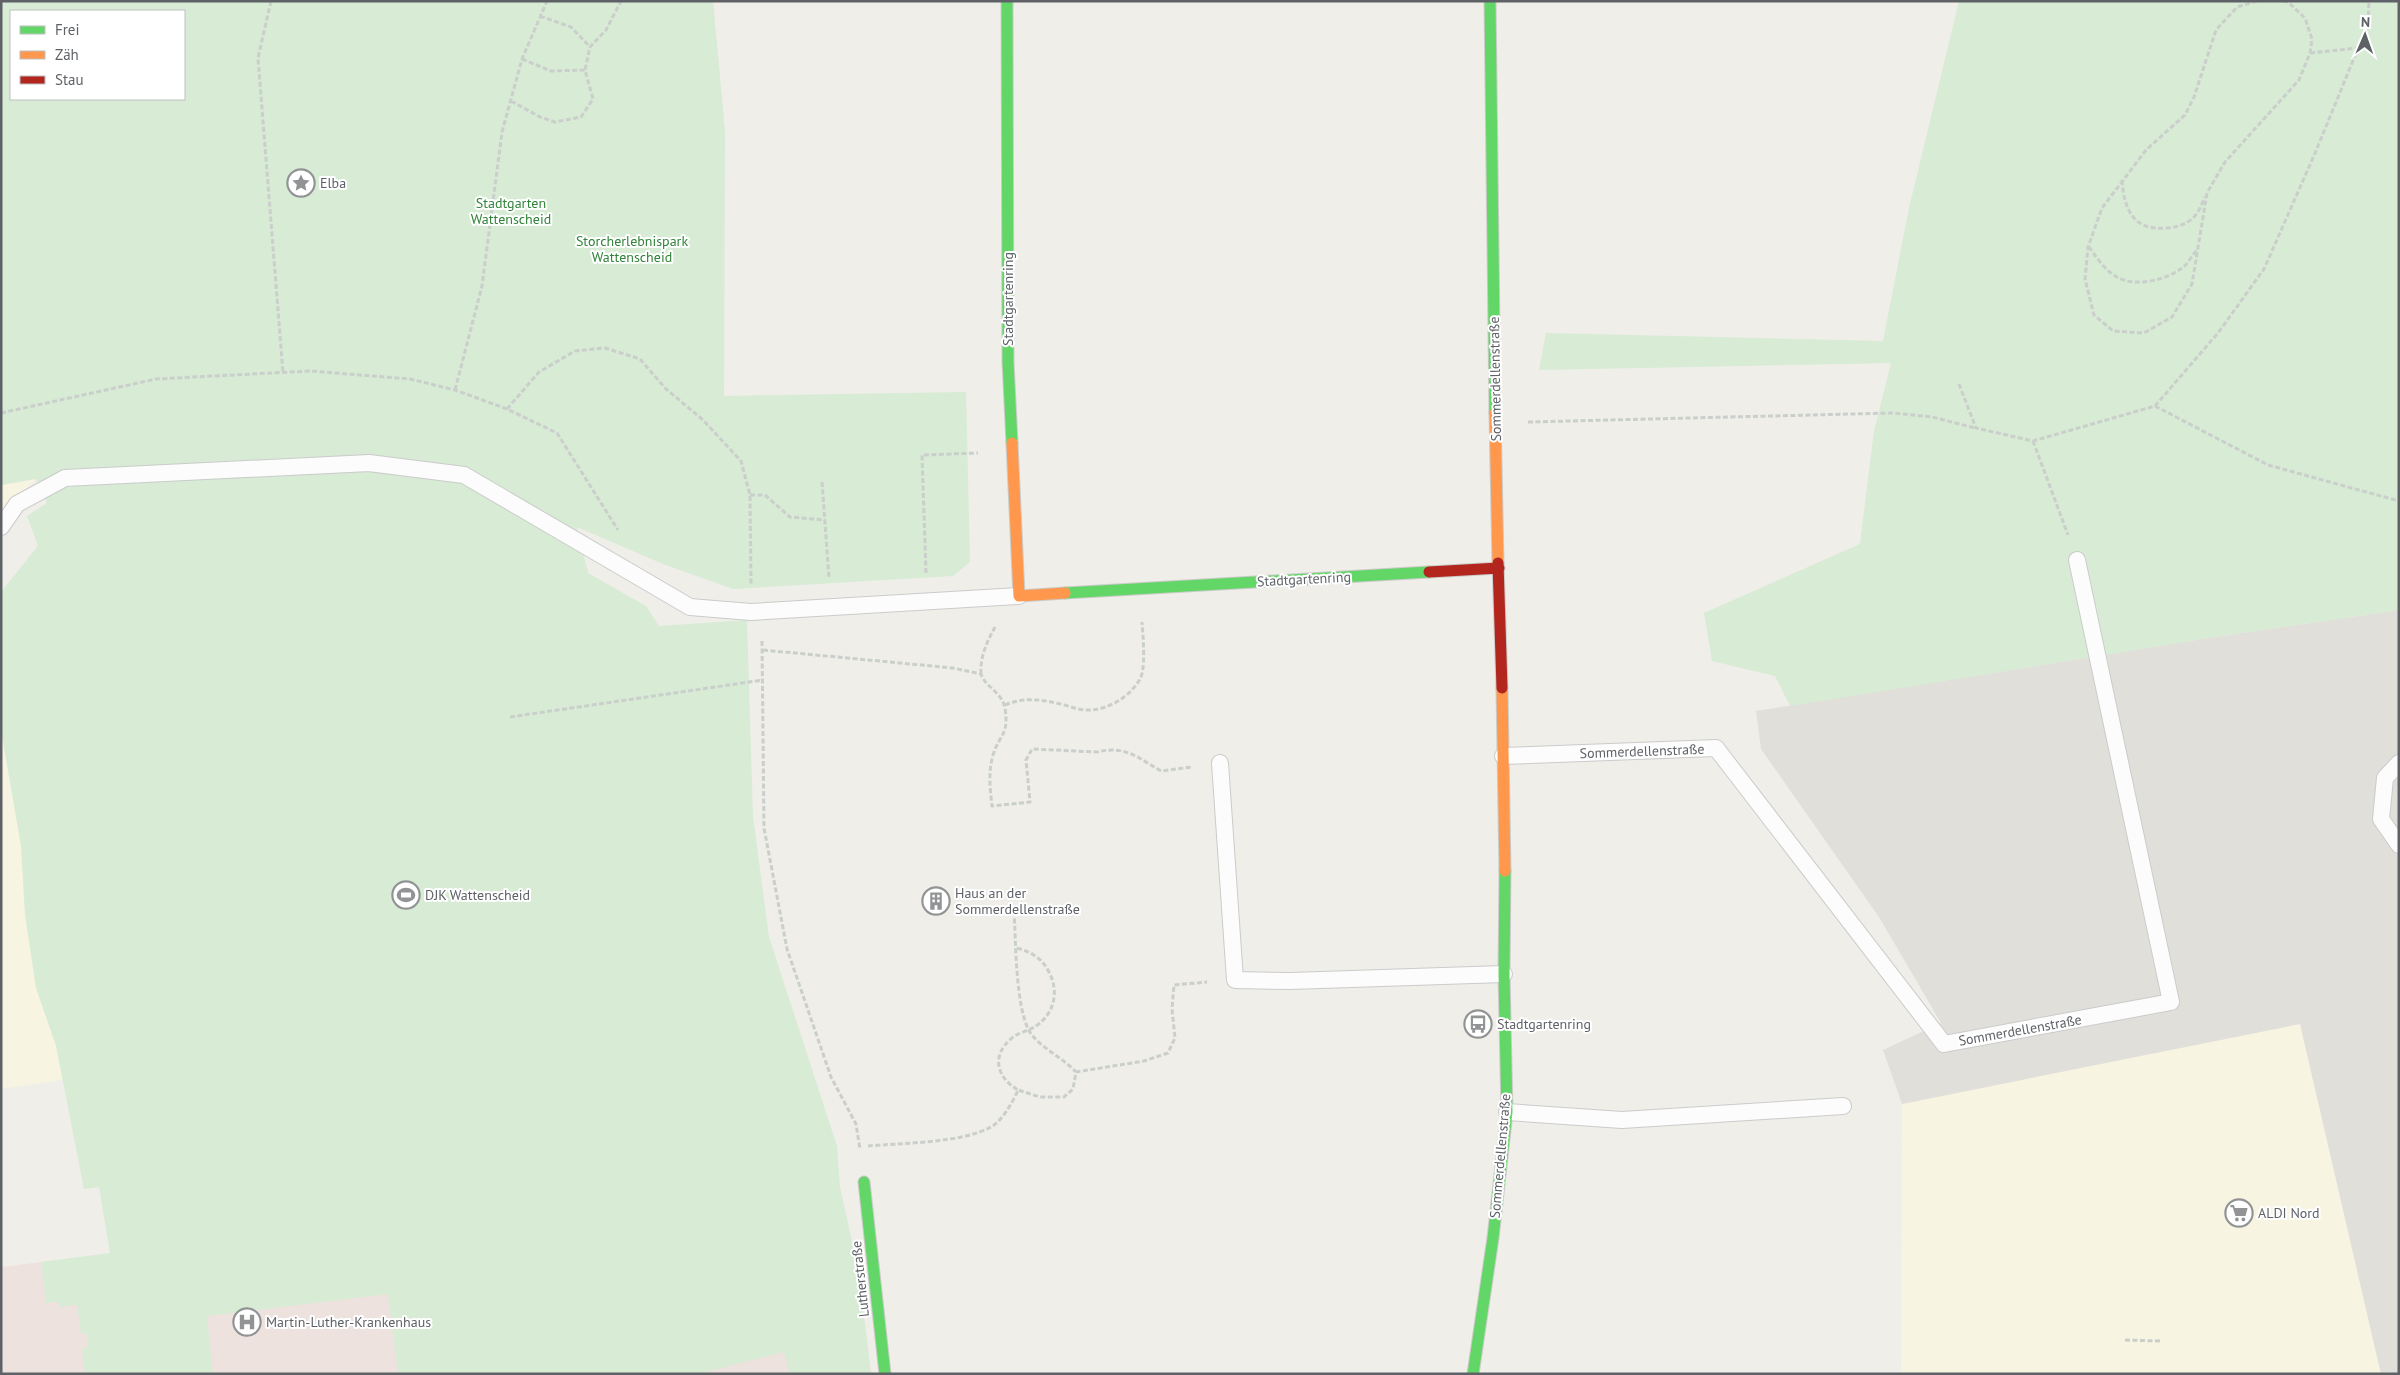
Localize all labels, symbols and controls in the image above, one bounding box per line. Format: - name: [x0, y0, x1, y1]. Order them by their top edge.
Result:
- legend: [10, 10, 185, 100]
- north arrow: [2340, 10, 2390, 60]
- text: N: [2361, 13, 2370, 31]
- text: Frei: [55, 20, 80, 39]
- text: Zäh: [55, 45, 79, 64]
- text: Stau: [55, 70, 84, 89]
- place icon: Elba: [286, 168, 316, 198]
- place label: Elba: [320, 174, 346, 192]
- park label: Stadtgarten Wattenscheid: [471, 194, 551, 228]
- park label: Storcherlebnispark Wattenscheid: [576, 232, 688, 266]
- street label: Stadtgartenring: [999, 252, 1017, 346]
- street label: Sommerdellenstraße: [1485, 316, 1505, 442]
- street label: Stadtgartenring: [1257, 568, 1351, 590]
- street label: Sommerdellenstraße: [1579, 740, 1705, 762]
- sports icon: DJK Wattenscheid: [391, 880, 421, 910]
- place label: Haus an der Sommerdellenstraße: [955, 884, 1080, 918]
- place label: DJK Wattenscheid: [425, 886, 530, 904]
- building icon: Haus an der Sommerdellenstraße: [921, 886, 951, 916]
- bus stop icon: Stadtgartenring: [1463, 1009, 1493, 1039]
- street label: Sommerdellenstraße: [1957, 1010, 2083, 1050]
- place label: Stadtgartenring: [1497, 1015, 1591, 1033]
- street label: Sommerdellenstraße: [1486, 1093, 1514, 1219]
- supermarket icon: ALDI Nord: [2224, 1198, 2254, 1228]
- place label: ALDI Nord: [2258, 1204, 2320, 1222]
- street label: Lutherstraße: [847, 1240, 873, 1318]
- hospital icon: Martin-Luther-Krankenhaus: [232, 1307, 262, 1337]
- place label: Martin-Luther-Krankenhaus: [266, 1313, 431, 1331]

